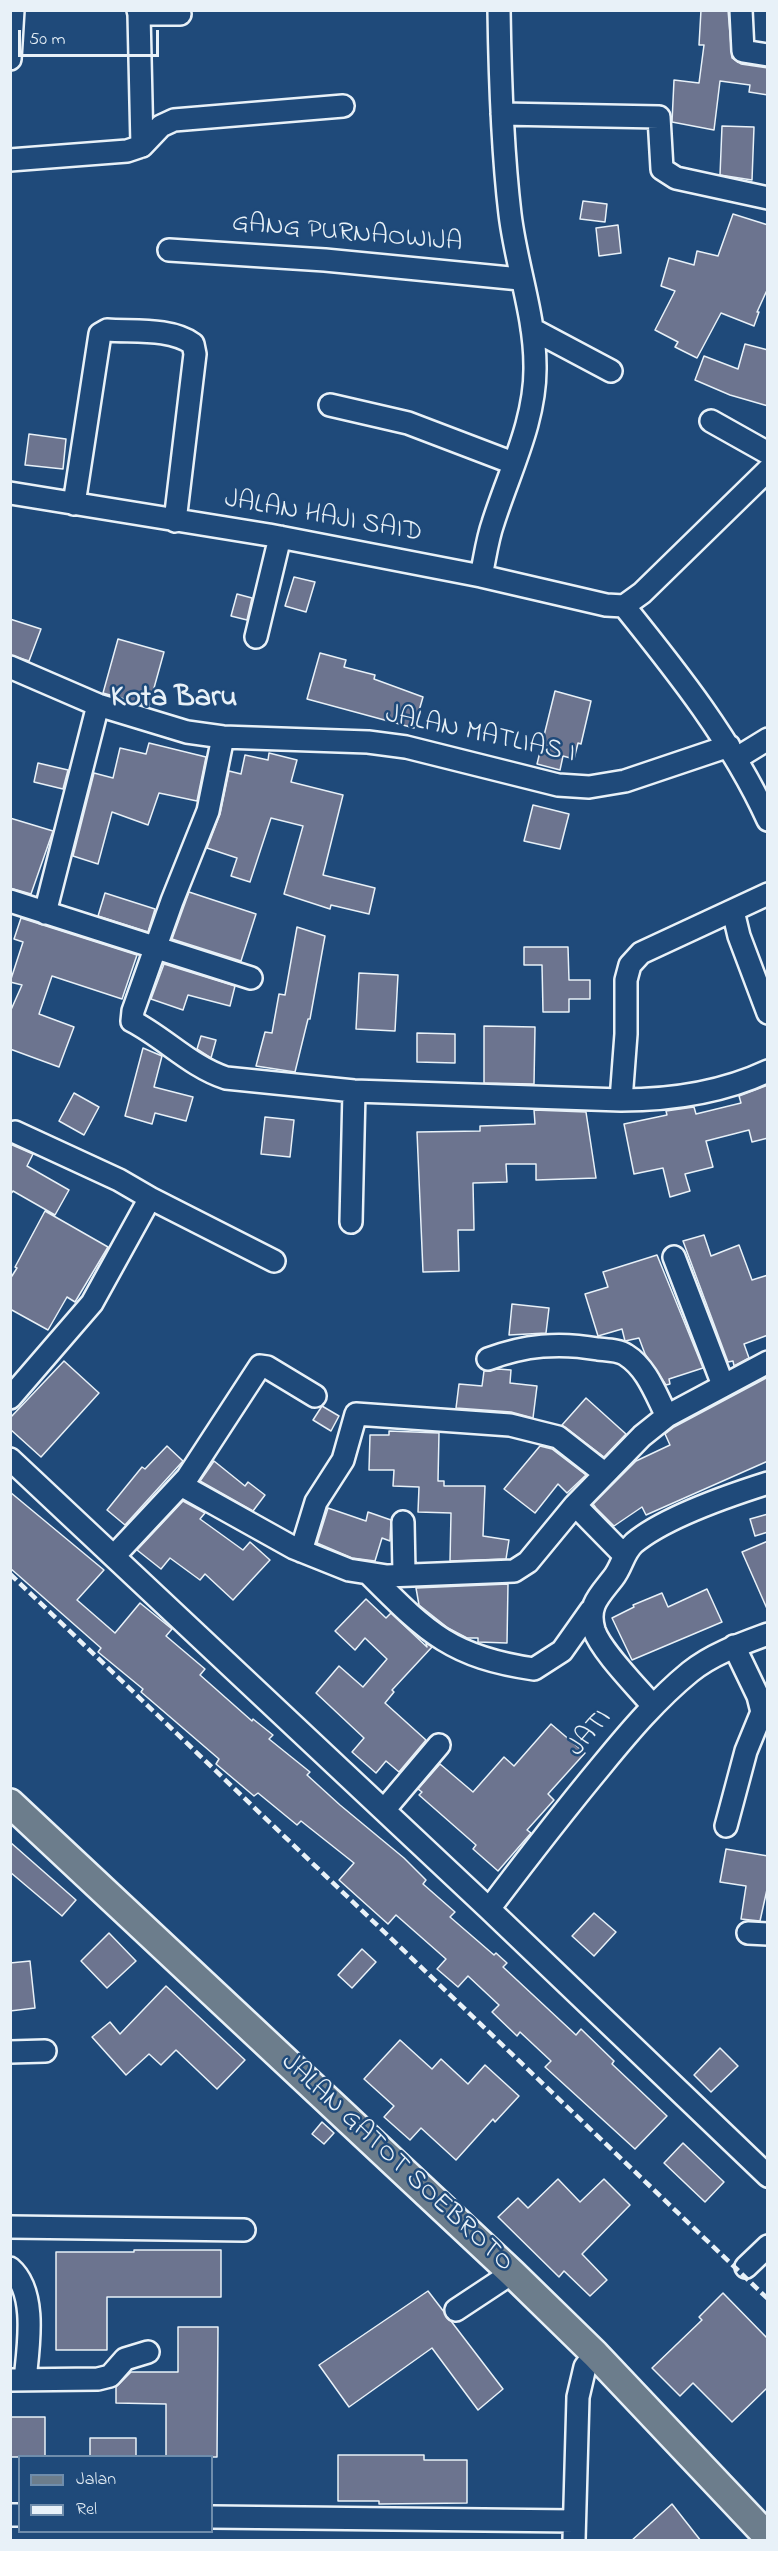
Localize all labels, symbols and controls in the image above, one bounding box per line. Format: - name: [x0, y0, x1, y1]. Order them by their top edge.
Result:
- scale bar: [21, 18, 162, 56]
- text: 50 m: [29, 27, 66, 53]
- street label: GANG PURNAOWIJA: [230, 209, 464, 261]
- street label: JALAN HAJI SAID: [222, 485, 424, 551]
- district label: Kota Baru: [111, 682, 237, 718]
- street label: JALAN MATLIAS I: [382, 700, 578, 772]
- street label: JATI: [562, 1704, 620, 1764]
- street label: JALAN GATOT SOEBROTO: [273, 2048, 519, 2280]
- legend: [18, 2455, 213, 2533]
- text: Jalan: [76, 2467, 116, 2493]
- text: Rel: [76, 2497, 97, 2523]

